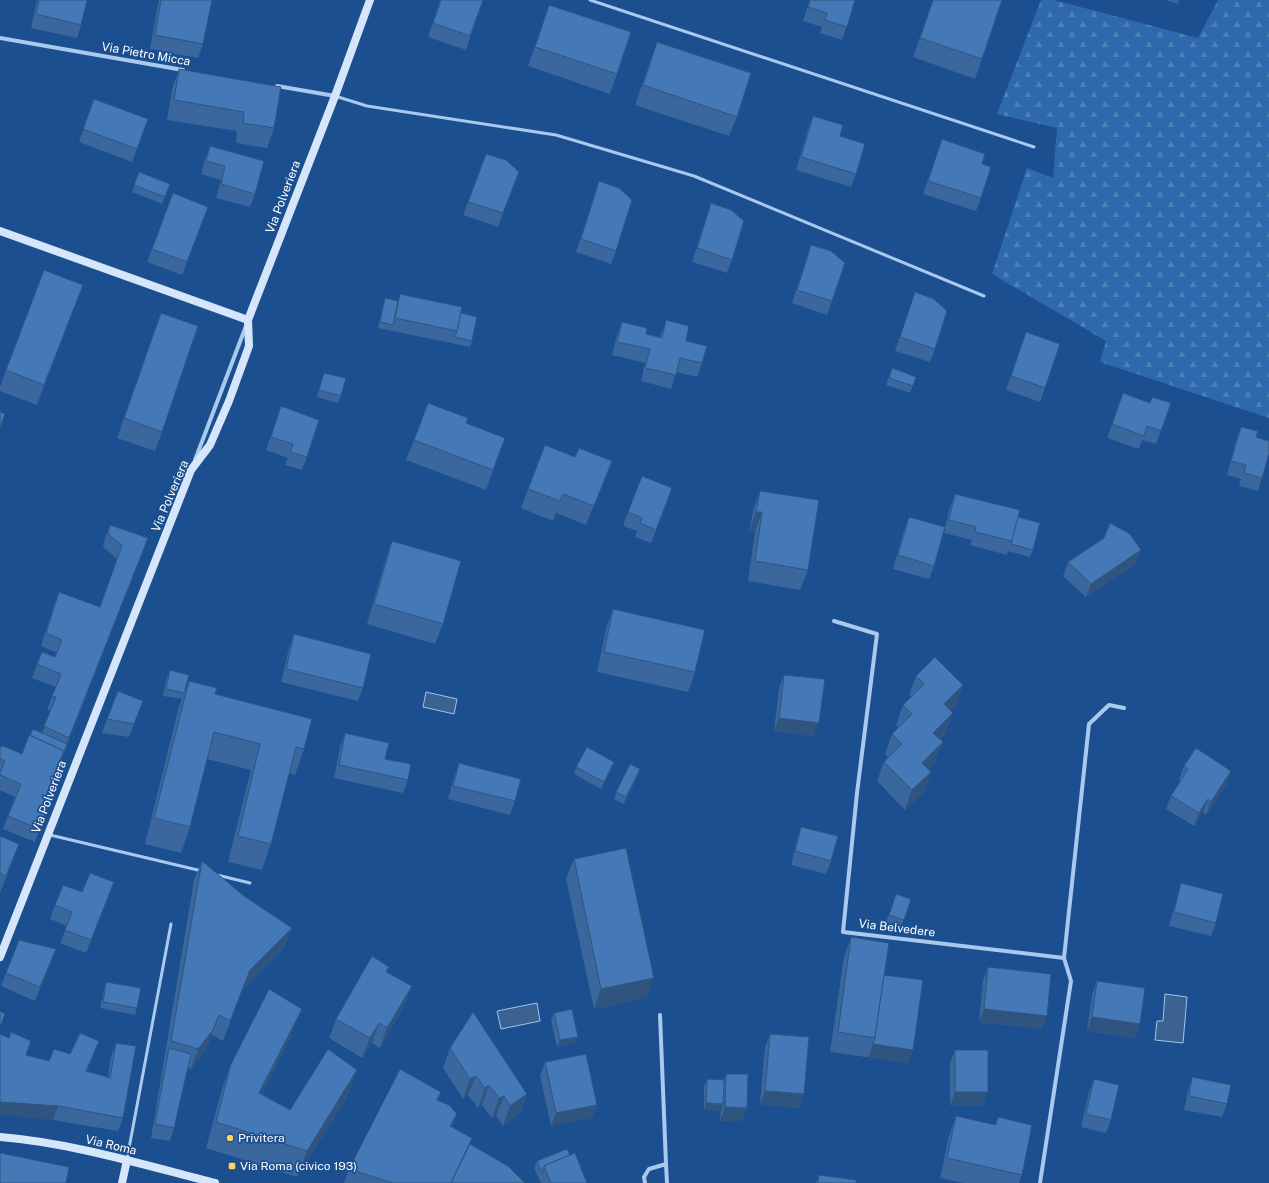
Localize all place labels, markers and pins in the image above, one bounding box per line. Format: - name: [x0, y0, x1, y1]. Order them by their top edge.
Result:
- place label: Privitera: [238, 1131, 285, 1145]
- marker: Privitera: [225, 1133, 235, 1143]
- place label: Via Roma (civico 193): [240, 1159, 357, 1173]
- marker: Via Roma (civico 193): [227, 1161, 237, 1171]

